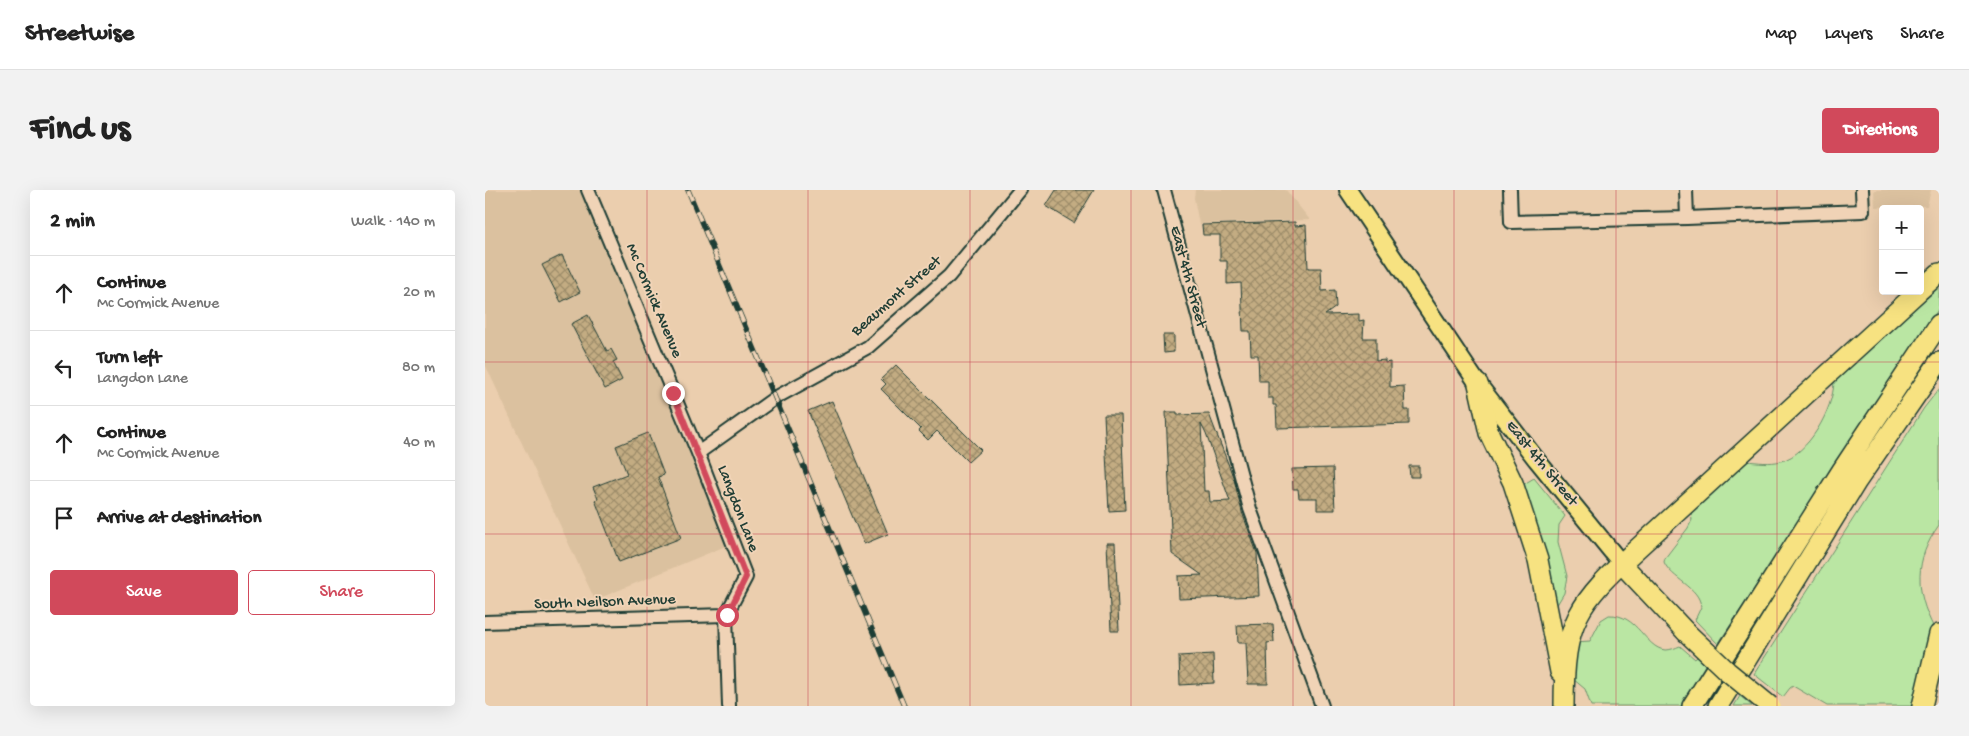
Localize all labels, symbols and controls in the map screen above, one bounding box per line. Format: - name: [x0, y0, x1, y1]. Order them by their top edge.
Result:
- text: Streetwise: [25, 20, 134, 49]
- text: Map: [1765, 24, 1797, 45]
- text: Layers: [1825, 24, 1872, 45]
- text: Share: [1900, 24, 1944, 45]
- button: Directions: [1822, 108, 1939, 153]
- text: Find us: [30, 110, 130, 151]
- map controls: [1879, 205, 1924, 295]
- button: +: [1879, 205, 1924, 250]
- text: 2 min: [50, 210, 95, 235]
- text: Walk · 140 m: [351, 213, 435, 232]
- street label: East 4th Street: [1164, 224, 1210, 331]
- street label: Mc Cormick Avenue: [620, 241, 686, 362]
- button: −: [1879, 250, 1924, 295]
- street label: Beaumont Street: [847, 252, 947, 342]
- text: Continue: [97, 272, 166, 295]
- icon: ahead: [50, 279, 78, 307]
- text: 20 m: [403, 284, 435, 303]
- text: Mc Cormick Avenue: [97, 295, 219, 314]
- text: Turn left: [97, 347, 161, 370]
- icon: left: [50, 354, 78, 382]
- text: 80 m: [402, 359, 435, 378]
- text: Langdon Lane: [97, 370, 188, 389]
- route end: [662, 382, 685, 405]
- street label: East 4th Street: [1501, 418, 1582, 512]
- text: Continue: [97, 422, 166, 445]
- icon: ahead: [50, 429, 78, 457]
- text: 40 m: [403, 434, 435, 453]
- text: Mc Cormick Avenue: [97, 445, 219, 464]
- street label: Langdon Lane: [712, 463, 762, 556]
- icon: arrive: [50, 504, 78, 532]
- text: Arrive at destination: [97, 507, 261, 530]
- button: Save: [50, 570, 238, 615]
- button: Share: [248, 570, 435, 615]
- street label: South Neilson Avenue: [534, 591, 677, 615]
- route start: [716, 604, 739, 627]

